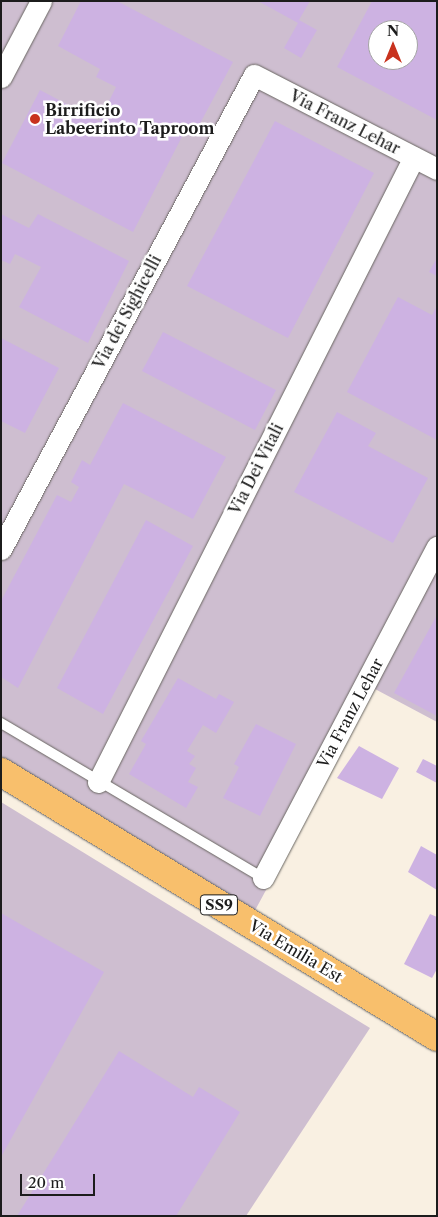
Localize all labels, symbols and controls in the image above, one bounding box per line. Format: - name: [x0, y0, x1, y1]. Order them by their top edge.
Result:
- north arrow: [368, 20, 418, 70]
- text: N: [387, 22, 399, 40]
- street label: Via Franz Lehar: [286, 86, 404, 158]
- place label: Birrificio Labeerinto Taproom: [45, 100, 215, 138]
- marker: Birrificio Labeerinto Taproom: [29, 113, 41, 125]
- street label: Via dei Sighicelli: [89, 252, 165, 372]
- street label: Via Dei Vitali: [225, 420, 287, 518]
- street label: Via Franz Lehar: [313, 655, 387, 771]
- road number: SS9: [199, 892, 239, 918]
- street label: Via Emilia Est: [246, 916, 346, 986]
- scale bar: [22, 1164, 98, 1196]
- text: 20 m: [28, 1173, 64, 1192]

